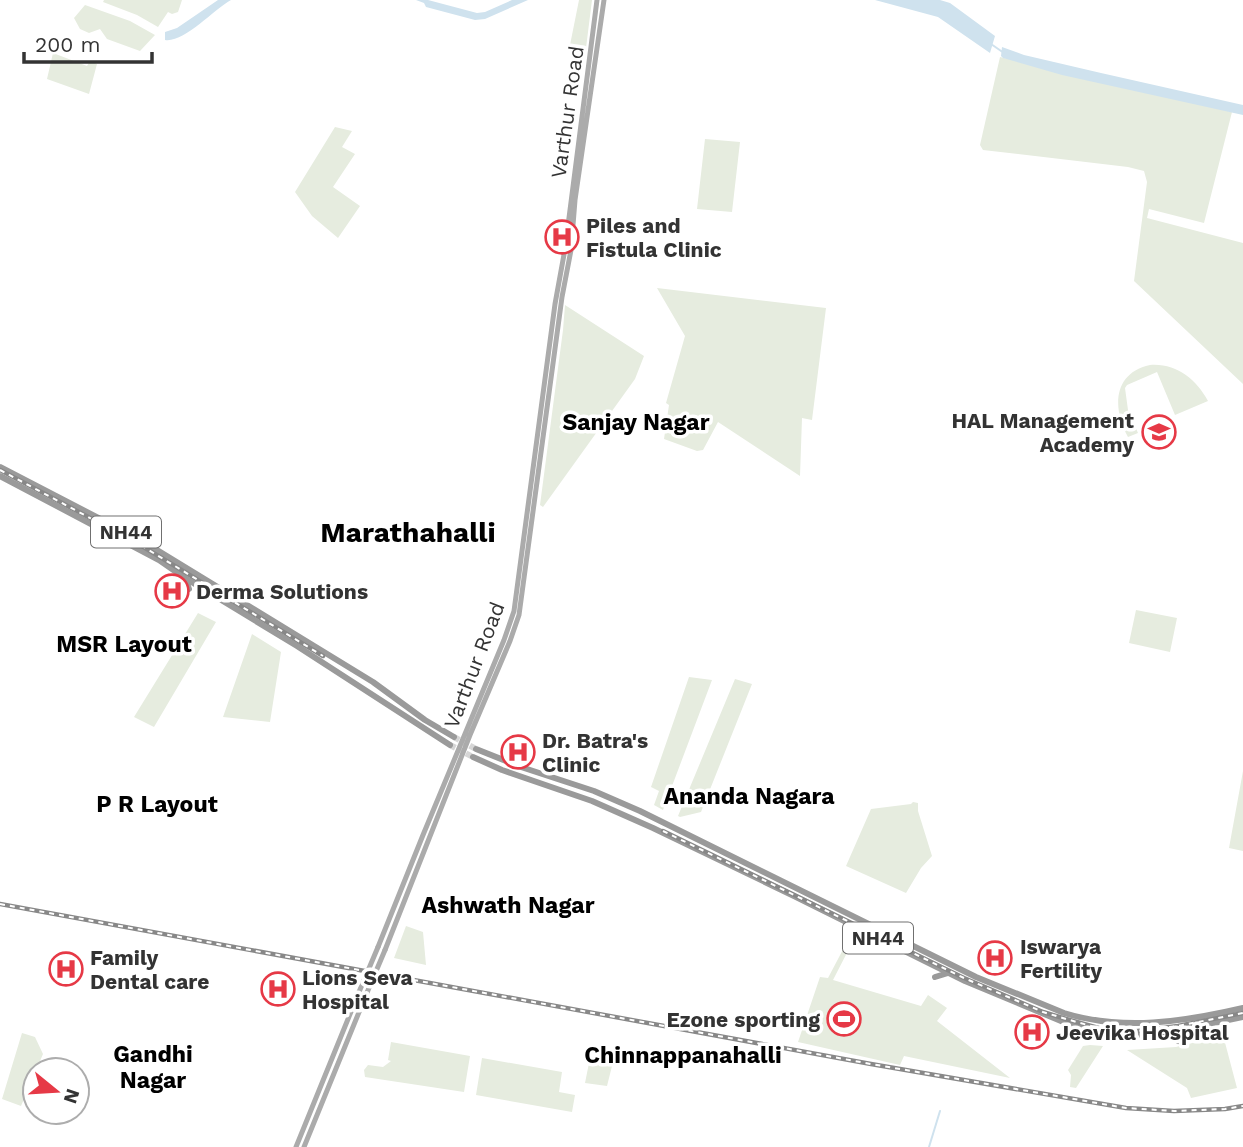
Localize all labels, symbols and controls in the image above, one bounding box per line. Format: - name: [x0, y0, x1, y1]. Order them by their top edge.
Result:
- scale bar: [24, 21, 152, 65]
- text: 200 m: [35, 32, 101, 57]
- street label: Varthur Road: [545, 44, 589, 180]
- place label: Piles and Fistula Clinic: [586, 213, 722, 262]
- hospital icon: Piles and Fistula Clinic: [543, 218, 581, 256]
- place label: HAL Management Academy: [952, 408, 1134, 457]
- district label: Sanjay Nagar: [562, 409, 710, 436]
- school or university icon: HAL Management Academy: [1140, 413, 1178, 451]
- road number: NH44: [91, 516, 161, 548]
- district label: Marathahalli: [320, 516, 496, 549]
- hospital icon: Derma Solutions: [153, 572, 191, 610]
- place label: Derma Solutions: [196, 579, 368, 604]
- street label: Varthur Road: [438, 598, 510, 732]
- district label: MSR Layout: [56, 631, 192, 658]
- place label: Dr. Batra's Clinic: [542, 728, 648, 777]
- hospital icon: Dr. Batra's Clinic: [499, 733, 537, 771]
- district label: Ananda Nagara: [663, 783, 835, 810]
- district label: P R Layout: [96, 791, 218, 818]
- district label: Ashwath Nagar: [421, 892, 595, 919]
- road number: NH44: [843, 922, 913, 954]
- place label: Iswarya Fertility: [1020, 934, 1102, 983]
- hospital icon: Iswarya Fertility: [976, 939, 1014, 977]
- place label: Family Dental care: [90, 945, 209, 994]
- hospital icon: Family Dental care: [47, 950, 85, 988]
- place label: Lions Seva Hospital: [302, 965, 413, 1014]
- hospital icon: Lions Seva Hospital: [259, 970, 297, 1008]
- sports icon: Ezone sporting: [825, 1000, 863, 1038]
- place label: Ezone sporting: [666, 1007, 820, 1032]
- hospital icon: Jeevika Hospital: [1013, 1013, 1051, 1051]
- place label: Jeevika Hospital: [1056, 1020, 1229, 1045]
- district label: Gandhi Nagar: [113, 1041, 193, 1094]
- district label: Chinnappanahalli: [584, 1042, 782, 1069]
- north arrow: [21, 1056, 91, 1126]
- text: N: [59, 1086, 85, 1106]

